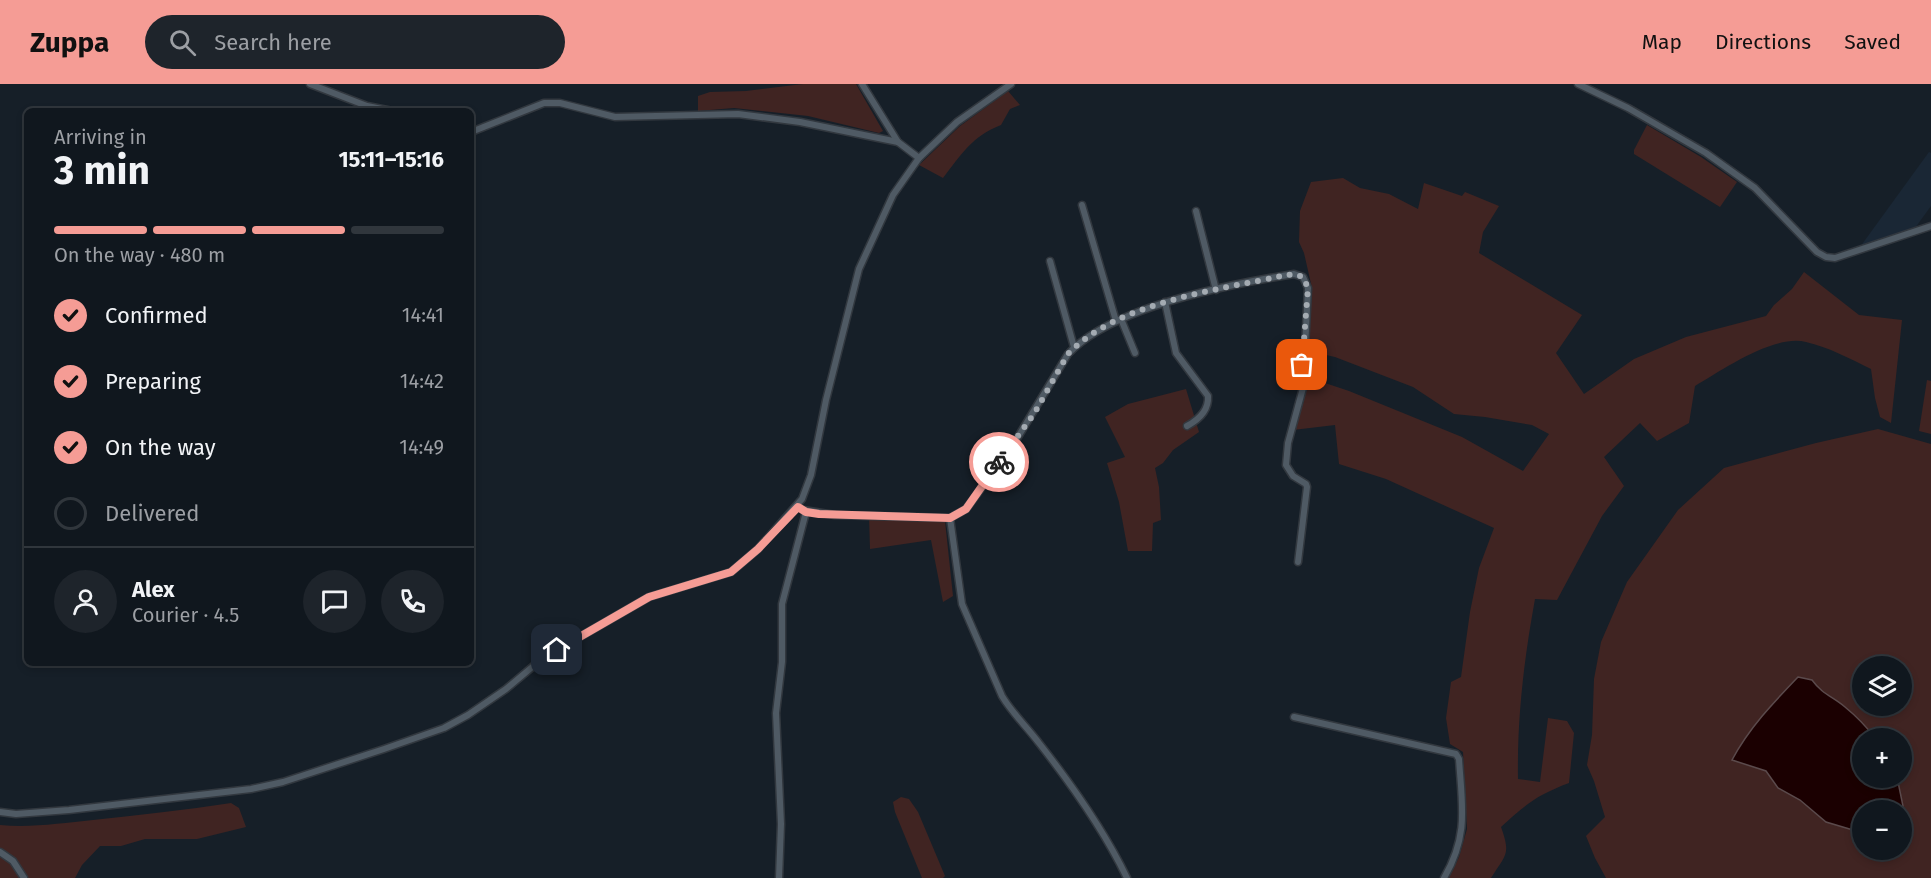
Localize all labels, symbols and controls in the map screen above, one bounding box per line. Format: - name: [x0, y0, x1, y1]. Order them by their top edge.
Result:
- search box: [145, 15, 565, 69]
- text: Zuppa: [30, 26, 109, 59]
- icon: search: [166, 26, 199, 59]
- text: Search here: [214, 29, 332, 56]
- text: Map: [1642, 29, 1682, 55]
- text: Directions: [1715, 29, 1811, 55]
- text: Saved: [1844, 29, 1901, 55]
- text: Arriving in: [54, 125, 147, 149]
- text: 15:11–15:16: [338, 146, 444, 173]
- text: 3 min: [54, 148, 150, 194]
- text: On the way · 480 m: [54, 243, 225, 267]
- icon: check: [54, 299, 87, 332]
- text: Confirmed: [105, 302, 208, 329]
- text: 14:41: [402, 303, 444, 327]
- pin: [1276, 339, 1327, 390]
- icon: bag: [1285, 348, 1318, 381]
- icon: check: [54, 365, 87, 398]
- text: Preparing: [105, 368, 201, 395]
- text: 14:42: [400, 369, 444, 393]
- icon: check: [54, 431, 87, 464]
- courier: [969, 432, 1029, 492]
- text: On the way: [105, 434, 216, 461]
- text: 14:49: [399, 435, 444, 459]
- icon: bike: [983, 446, 1016, 479]
- text: Delivered: [105, 500, 200, 527]
- button: person: [54, 570, 117, 633]
- button: chat: [303, 570, 366, 633]
- button: phone: [381, 570, 444, 633]
- text: Alex: [132, 576, 175, 603]
- text: Courier · 4.5: [132, 603, 239, 627]
- pin: [531, 624, 582, 675]
- icon: home: [540, 633, 573, 666]
- map controls: [1852, 656, 1912, 860]
- button: layers: [1852, 656, 1912, 716]
- button: +: [1852, 728, 1912, 788]
- button: −: [1852, 800, 1912, 860]

